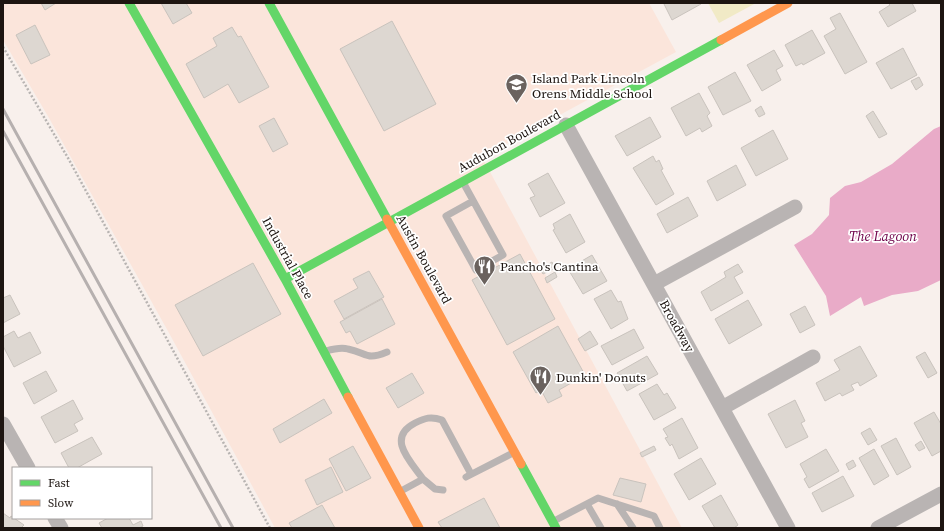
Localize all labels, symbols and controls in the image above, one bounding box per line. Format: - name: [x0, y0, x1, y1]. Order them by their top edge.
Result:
- place label: Island Park Lincoln Orens Middle School: [532, 70, 652, 102]
- school or university icon: Island Park Lincoln Orens Middle School: [504, 72, 530, 105]
- street label: Audubon Boulevard: [455, 105, 564, 176]
- street label: Austin Boulevard: [392, 211, 456, 307]
- street label: Industrial Place: [258, 214, 318, 302]
- water label: The Lagoon: [849, 226, 917, 246]
- restaurant icon: Pancho's Cantina: [471, 253, 497, 286]
- place label: Pancho's Cantina: [500, 258, 599, 275]
- street label: Broadway: [656, 297, 699, 356]
- restaurant icon: Dunkin' Donuts: [528, 364, 554, 397]
- place label: Dunkin' Donuts: [556, 369, 646, 386]
- legend: [12, 467, 152, 519]
- text: Fast: [48, 475, 70, 491]
- text: Slow: [48, 495, 74, 511]

